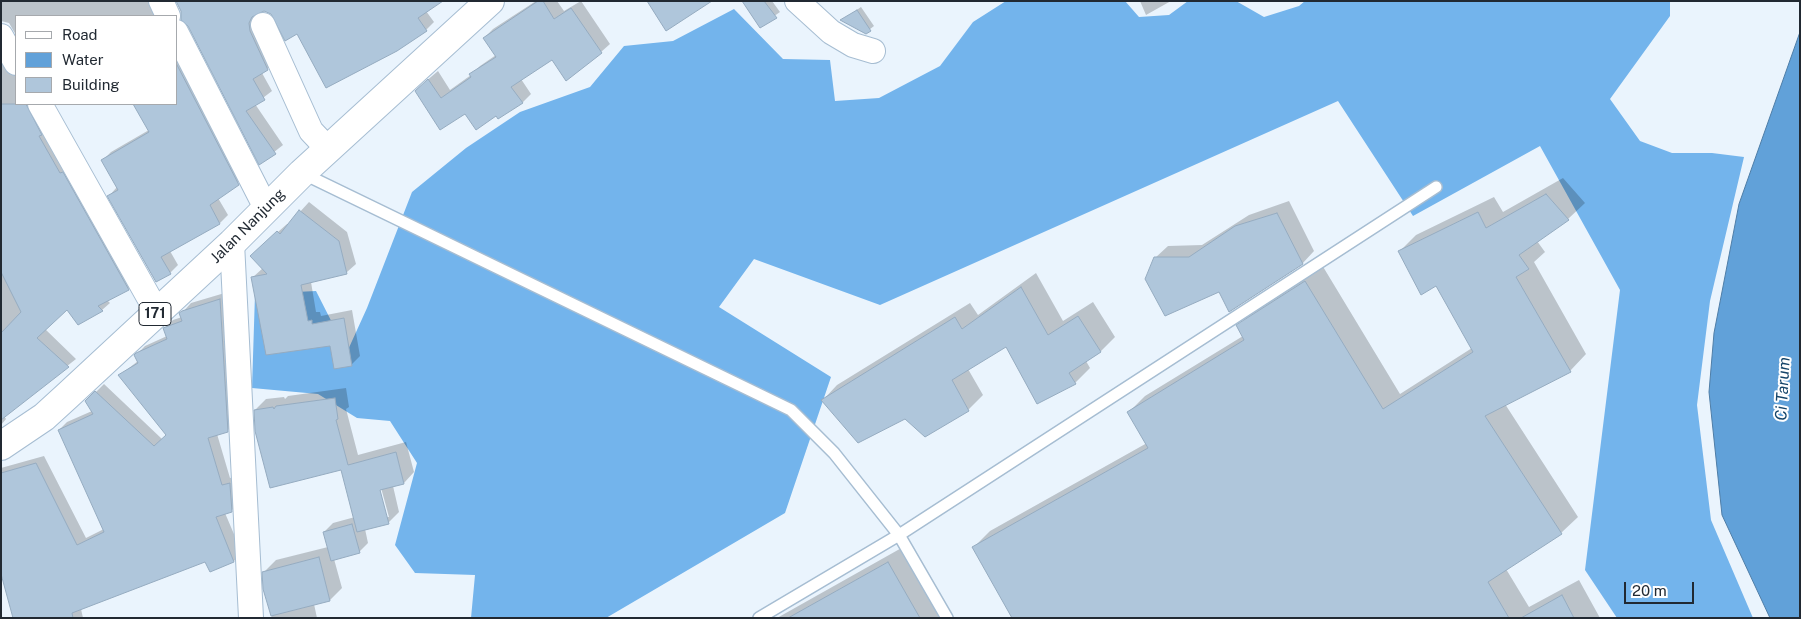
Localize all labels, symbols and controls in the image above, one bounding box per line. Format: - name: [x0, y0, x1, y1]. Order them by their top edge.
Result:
- legend: [15, 15, 178, 105]
- text: Road: [62, 26, 98, 43]
- text: Water: [62, 51, 104, 68]
- text: Building: [62, 76, 120, 93]
- street label: Jalan Nanjung: [207, 185, 289, 267]
- road number: 171: [139, 302, 171, 326]
- water label: Ci Tarum: [1772, 357, 1794, 421]
- scale bar: [1626, 572, 1696, 604]
- text: 20 m: [1632, 582, 1667, 599]

